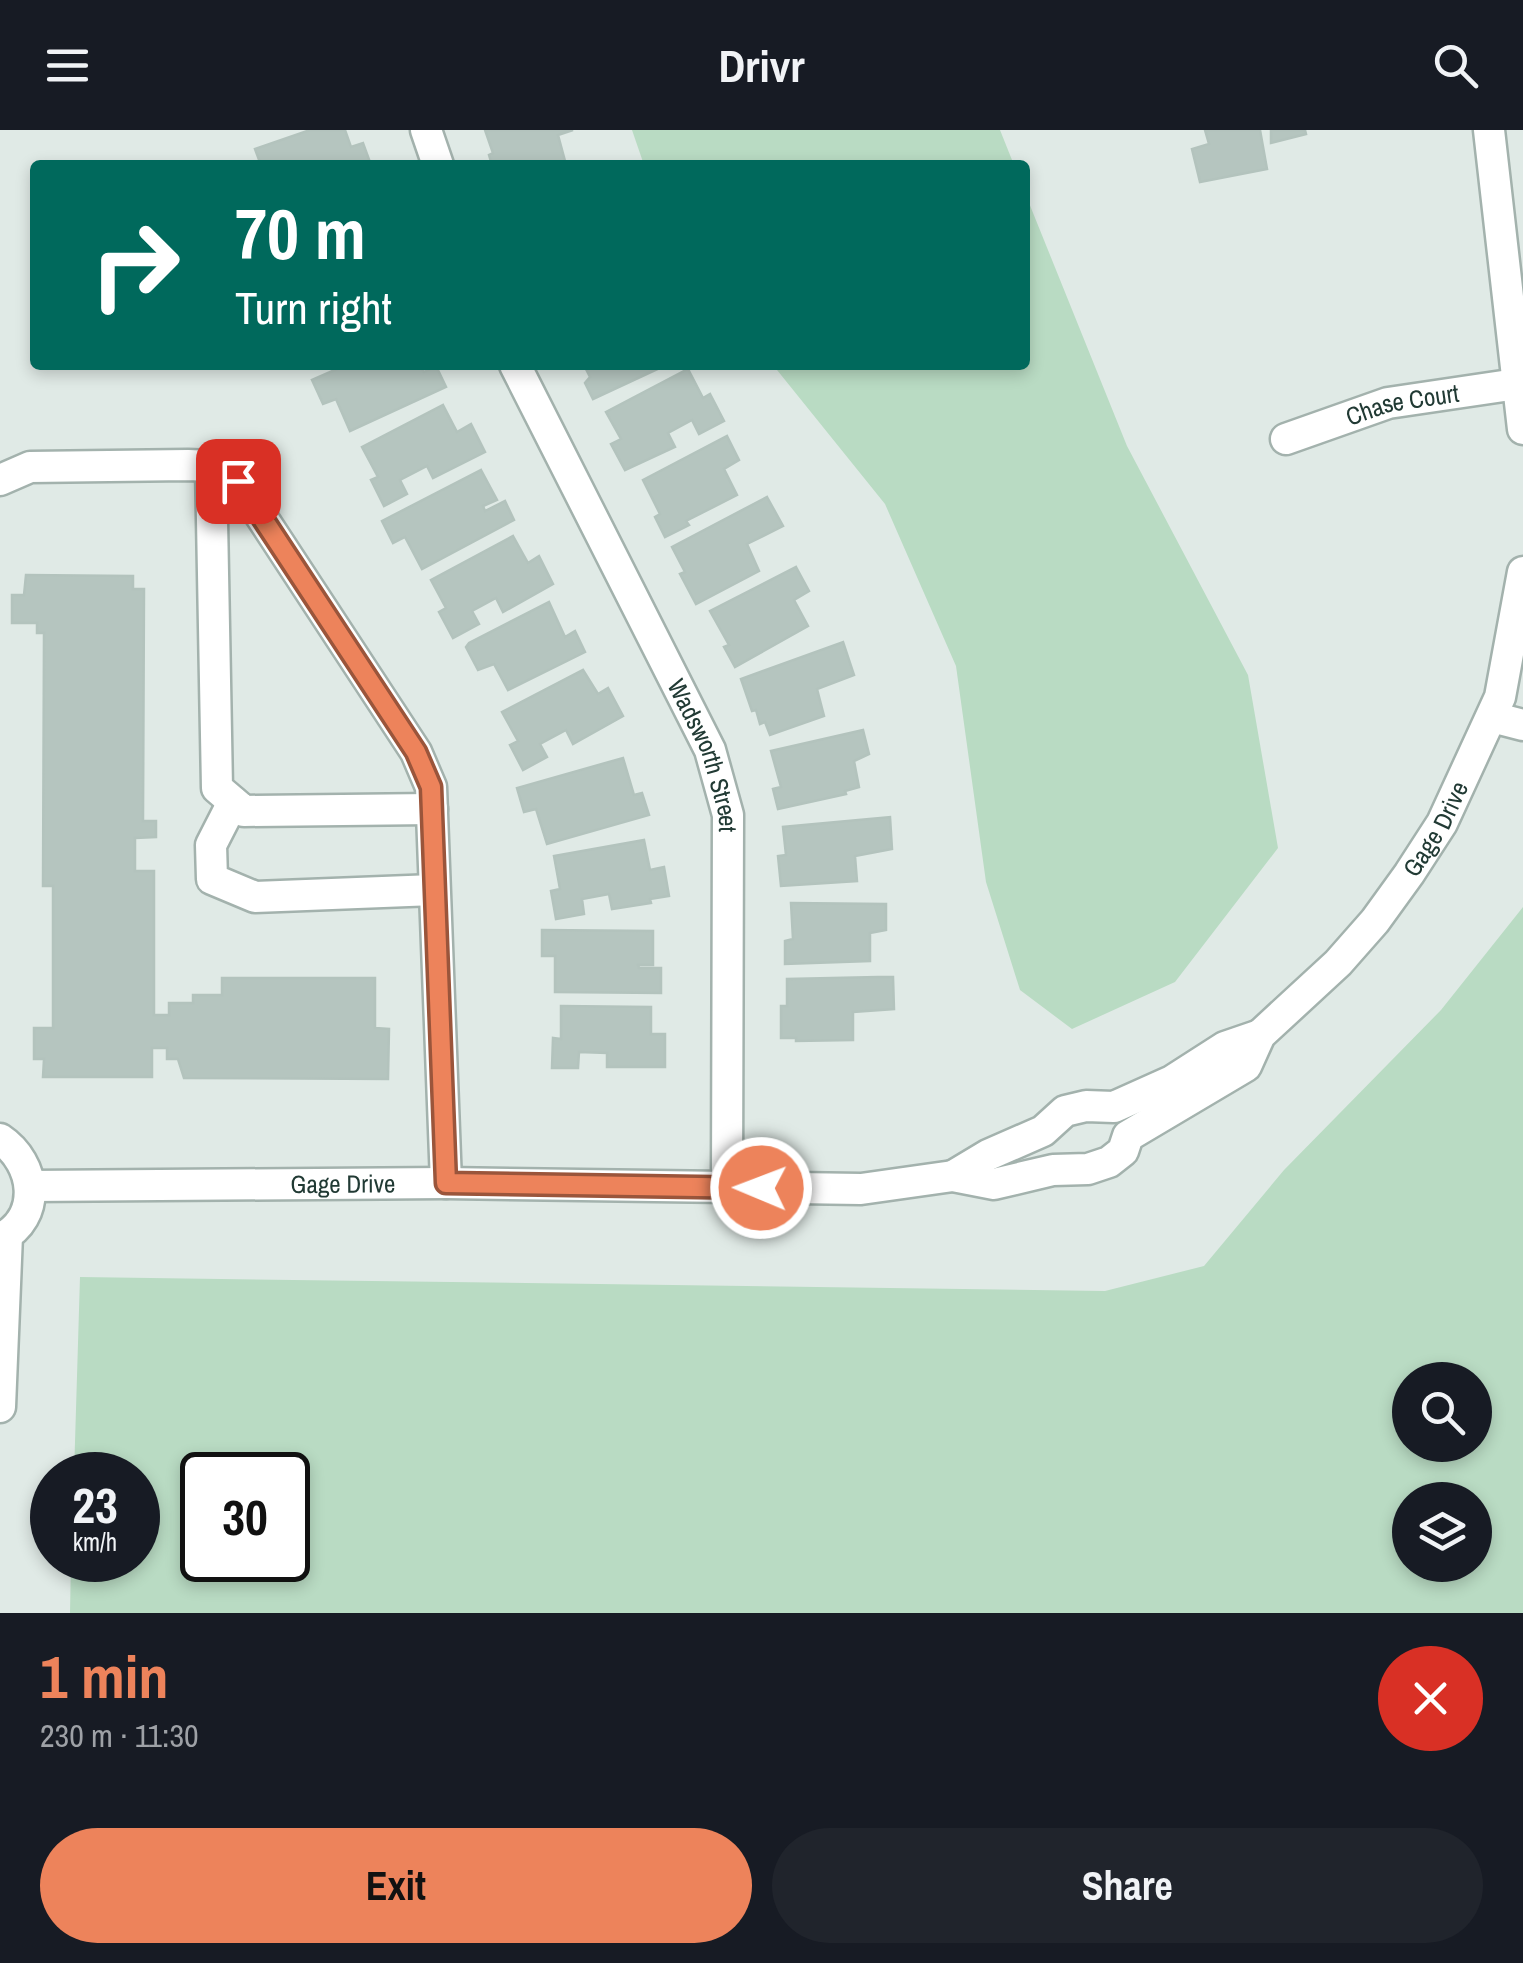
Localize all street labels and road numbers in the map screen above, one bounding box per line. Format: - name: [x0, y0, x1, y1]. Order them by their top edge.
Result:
- street label: Chase Court: [1341, 376, 1461, 434]
- street label: Wadsworth Street: [660, 673, 745, 832]
- street label: Gage Drive: [1395, 776, 1476, 883]
- street label: Gage Drive: [290, 1166, 396, 1201]

